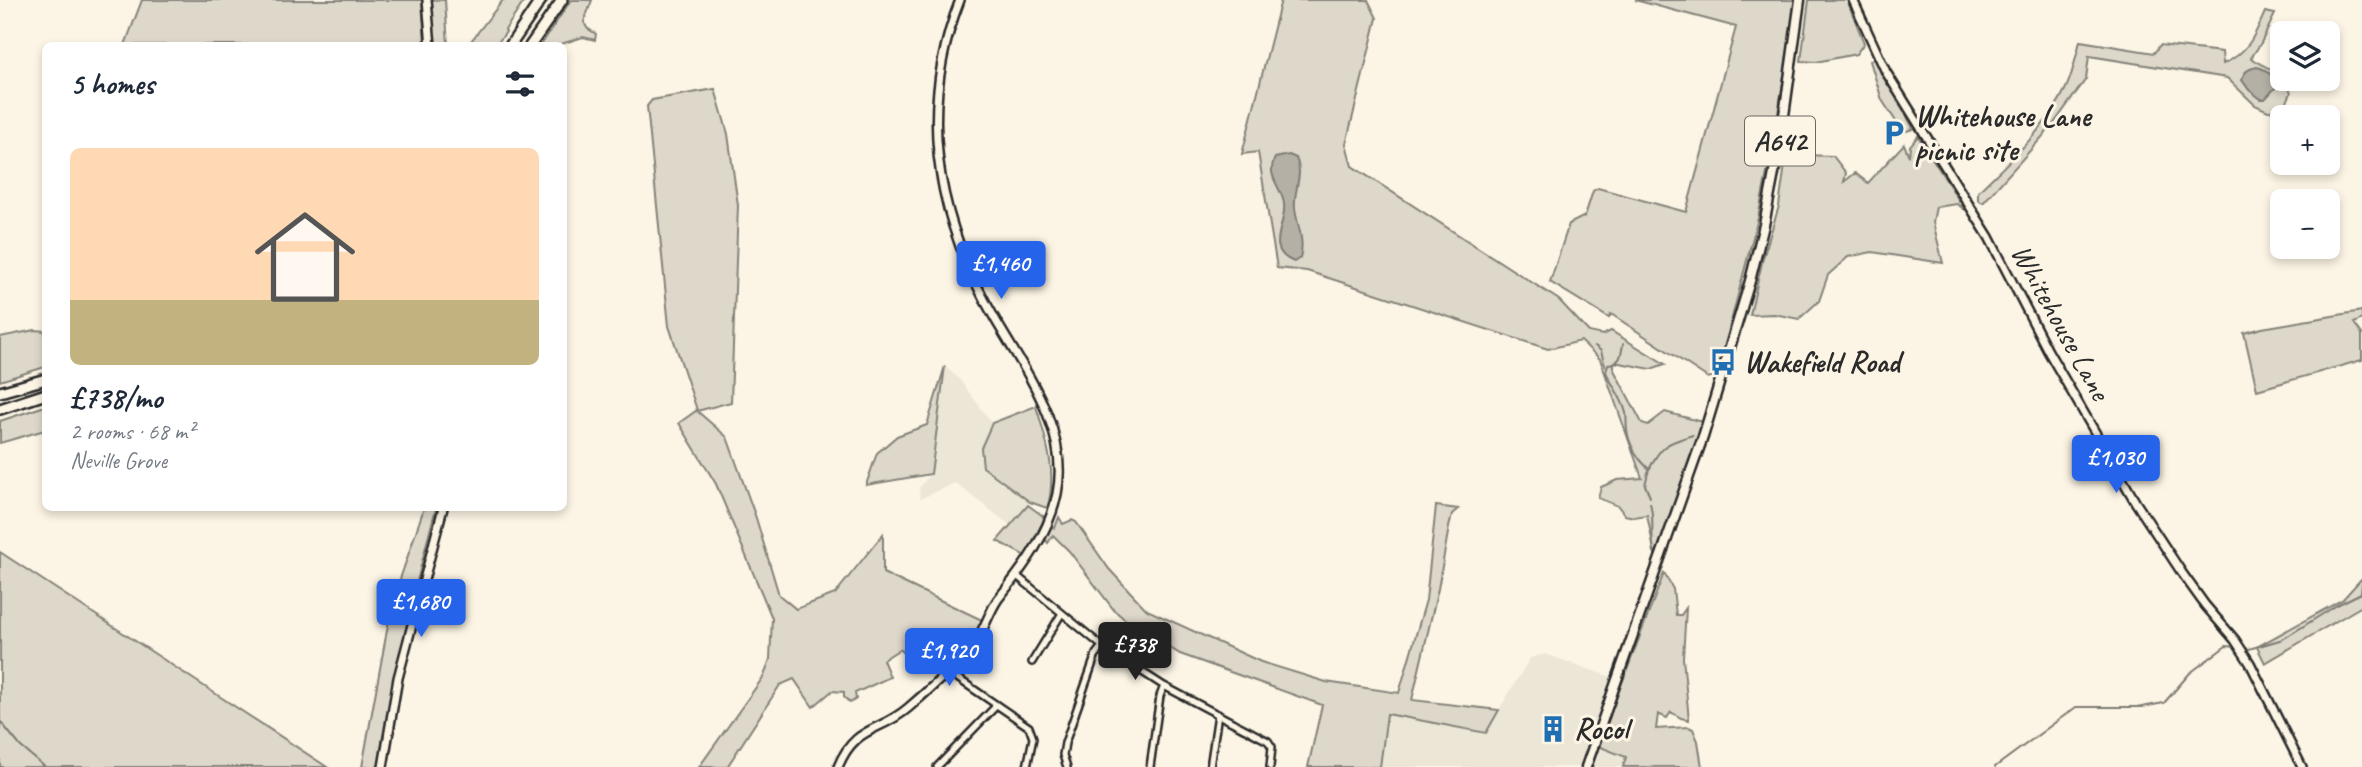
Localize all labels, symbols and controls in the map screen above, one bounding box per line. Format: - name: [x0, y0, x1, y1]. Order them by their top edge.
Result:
- map controls: [2270, 21, 2340, 259]
- button: layers: [2270, 21, 2340, 91]
- text: 5 homes: [70, 65, 154, 103]
- icon: filters: [501, 65, 539, 103]
- place label: Whitehouse Lane picnic site: [1915, 97, 2093, 169]
- button: +: [2270, 105, 2340, 175]
- road number: A642: [1745, 116, 1815, 166]
- parking icon: Whitehouse Lane picnic site: [1879, 118, 1909, 148]
- button: −: [2270, 189, 2340, 259]
- icon: home: [242, 194, 368, 320]
- street label: Whitehouse Lane: [2003, 237, 2121, 409]
- pin: £1,460: [944, 242, 1058, 301]
- text: £1,460: [973, 249, 1029, 278]
- place label: Wakefield Road: [1744, 343, 1905, 381]
- bus stop icon: Wakefield Road: [1708, 347, 1738, 377]
- text: £738/mo: [70, 379, 162, 417]
- text: 2 rooms · 68 m²: [70, 417, 194, 446]
- pin: £1,030: [2059, 435, 2173, 495]
- text: £1,030: [2088, 443, 2144, 472]
- text: Neville Grove: [70, 446, 167, 475]
- pin: £1,680: [364, 580, 478, 639]
- text: £1,680: [393, 587, 449, 616]
- pin: £738: [1094, 622, 1176, 682]
- pin: £1,920: [892, 628, 1006, 688]
- text: £738: [1114, 630, 1156, 659]
- text: £1,920: [921, 636, 977, 665]
- place label: Rocol: [1574, 710, 1634, 748]
- building icon: Rocol: [1538, 714, 1568, 744]

